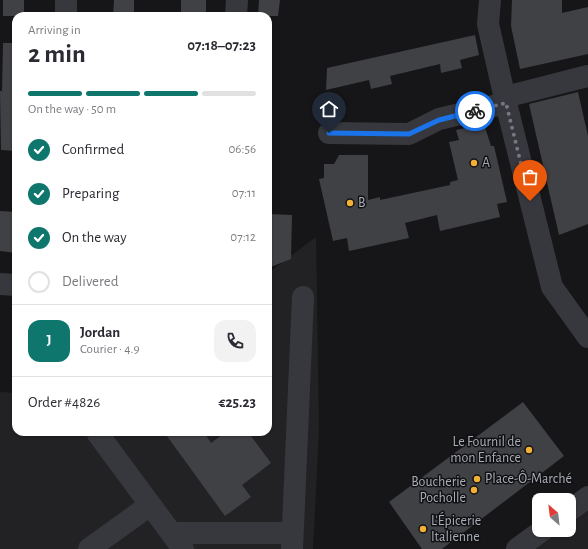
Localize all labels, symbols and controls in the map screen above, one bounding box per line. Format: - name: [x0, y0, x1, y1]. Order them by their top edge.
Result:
- text: Arriving in: [28, 24, 81, 37]
- text: 07:18–07:23: [187, 38, 256, 53]
- text: 2 min: [28, 41, 86, 67]
- courier: [455, 91, 495, 131]
- pin: [312, 92, 346, 133]
- icon: home: [318, 98, 340, 120]
- icon: bike: [464, 100, 486, 122]
- text: On the way · 50 m: [28, 103, 116, 116]
- icon: check: [28, 139, 50, 161]
- text: Confirmed: [62, 142, 124, 157]
- text: 06:56: [229, 143, 256, 156]
- place label: A: [482, 156, 490, 170]
- marker: A: [469, 158, 479, 168]
- pin: [513, 160, 547, 201]
- icon: bag: [519, 166, 541, 188]
- icon: check: [28, 183, 50, 205]
- text: Preparing: [62, 186, 119, 201]
- text: 07:11: [232, 187, 256, 200]
- place label: B: [358, 196, 366, 210]
- marker: B: [345, 198, 355, 208]
- icon: check: [28, 227, 50, 249]
- text: On the way: [62, 230, 127, 245]
- text: 07:12: [230, 231, 256, 244]
- text: Delivered: [62, 274, 119, 289]
- button: phone: [214, 320, 256, 362]
- text: Jordan: [80, 325, 120, 340]
- text: J: [46, 333, 52, 348]
- text: Courier · 4.9: [80, 343, 140, 356]
- text: Order #4826: [28, 395, 100, 410]
- text: €25.23: [218, 395, 256, 410]
- place label: Le Fournil de mon Enfance: [450, 435, 521, 465]
- marker: Le Fournil de mon Enfance: [524, 445, 534, 455]
- place label: Place-Ô-Marché: [485, 470, 572, 486]
- marker: Place-Ô-Marché: [472, 474, 482, 484]
- place label: Boucherie Pocholle: [411, 475, 466, 505]
- marker: Boucherie Pocholle: [469, 485, 479, 495]
- north arrow: [532, 493, 576, 537]
- map controls: [532, 493, 576, 537]
- place label: L'Épicerie Italienne: [431, 511, 481, 544]
- marker: L'Épicerie Italienne: [418, 524, 428, 534]

